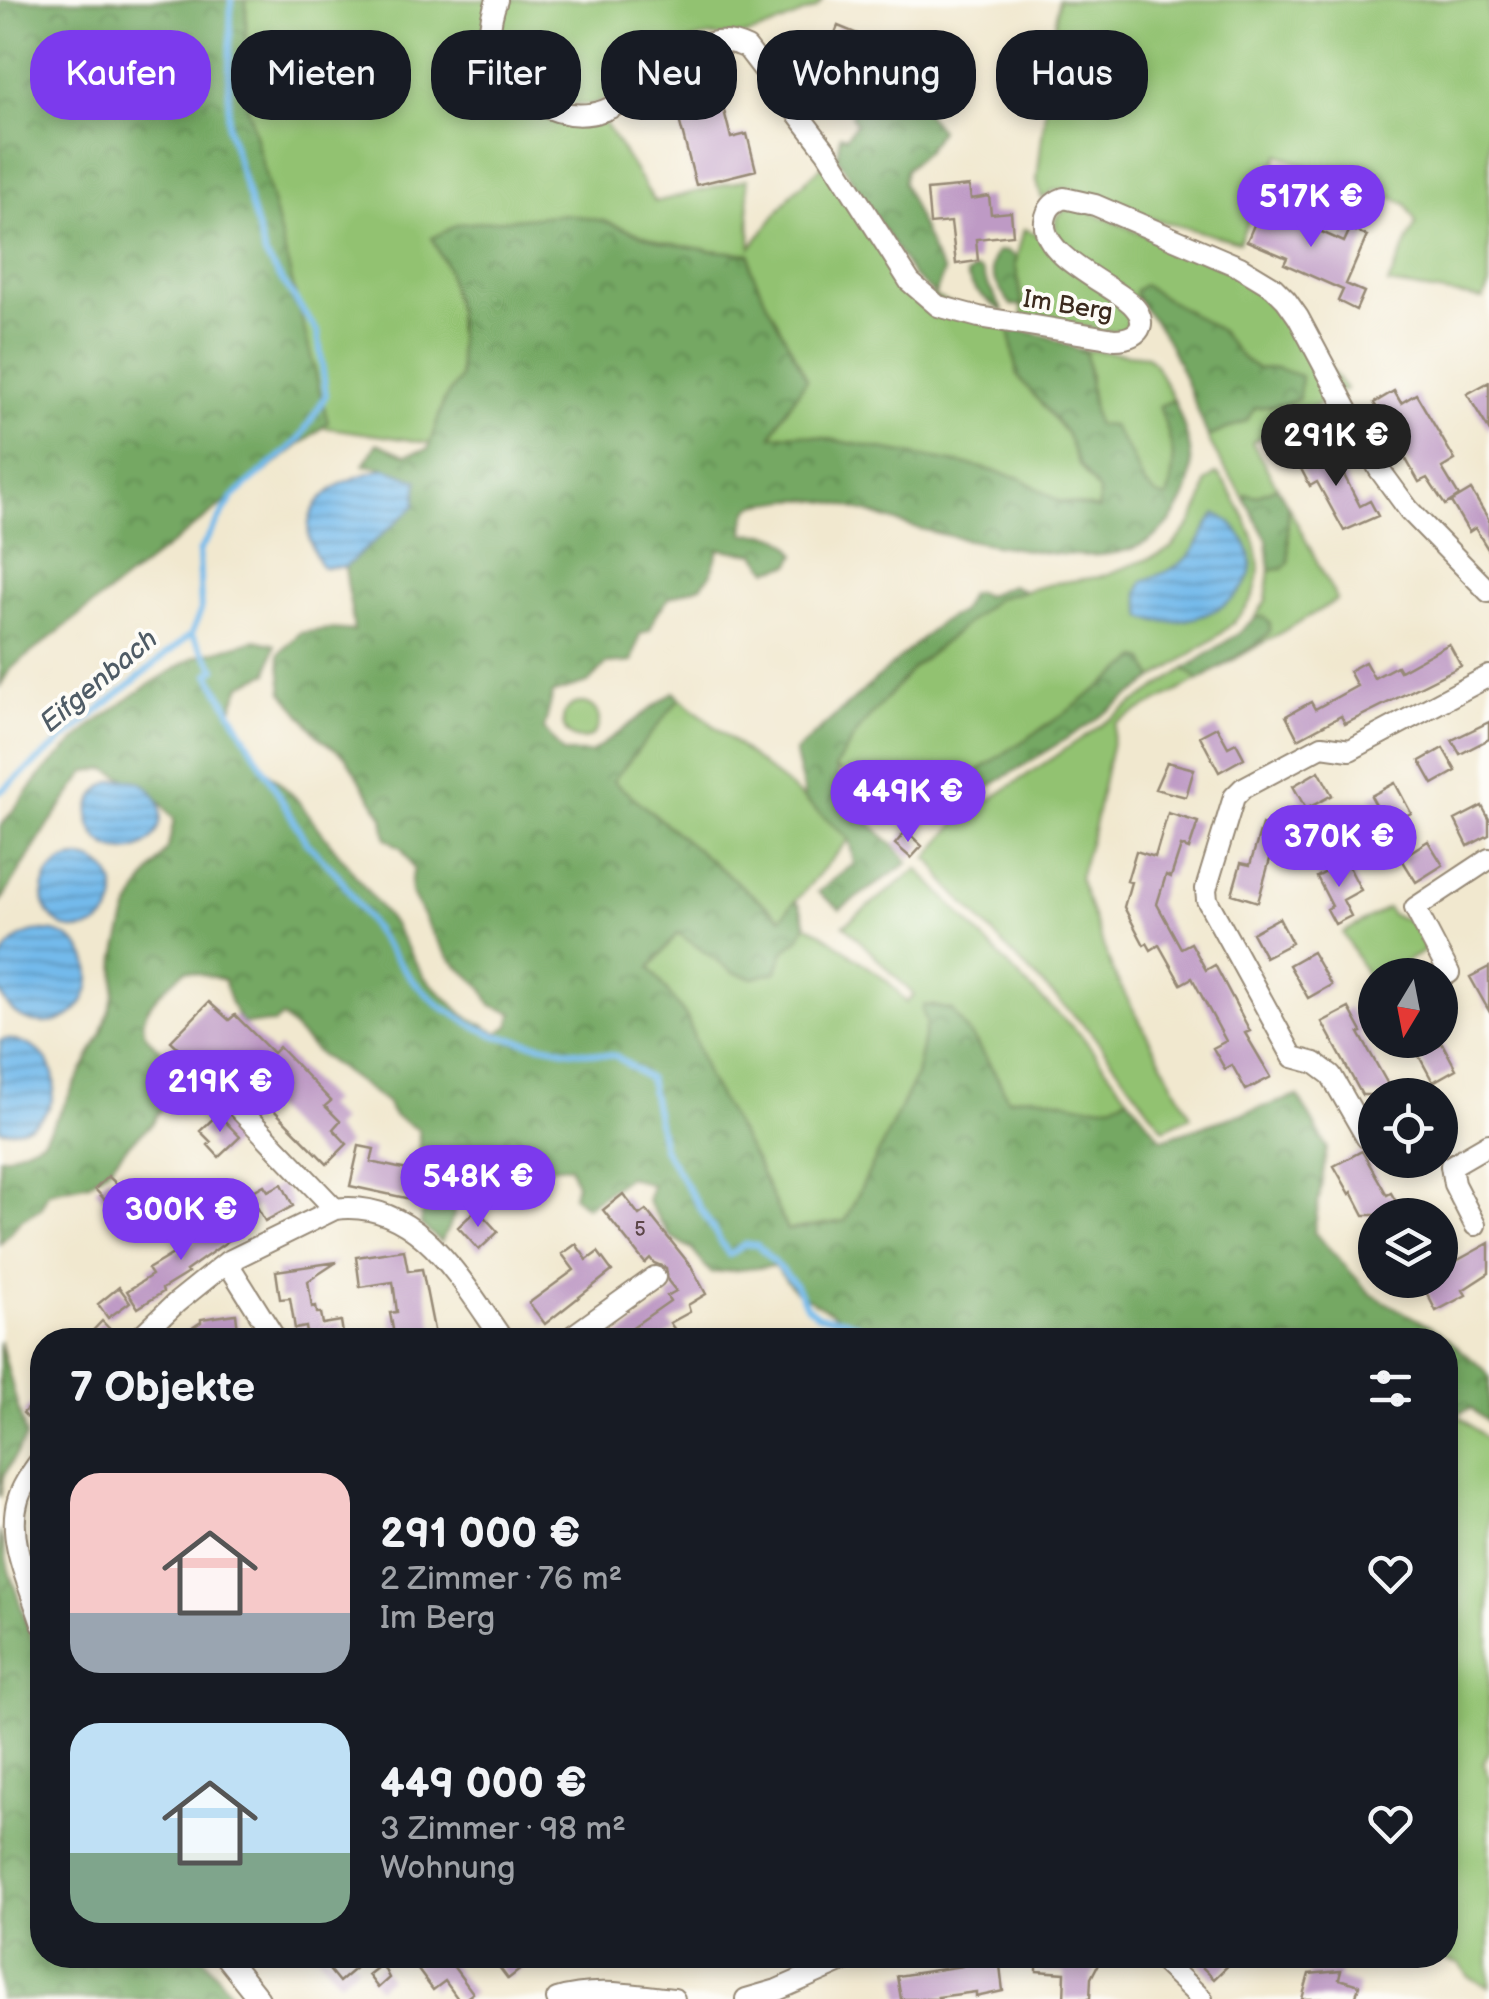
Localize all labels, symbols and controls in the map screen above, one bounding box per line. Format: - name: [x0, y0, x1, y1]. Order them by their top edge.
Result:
- chip: Kaufen: [30, 30, 211, 120]
- chip: Mieten: [231, 30, 411, 120]
- chip: Filter: [431, 30, 581, 120]
- chip: Neu: [601, 30, 737, 120]
- chip: Wohnung: [757, 30, 976, 120]
- chip: Haus: [996, 30, 1148, 120]
- pin: 517K €: [1230, 165, 1392, 250]
- text: 517K €: [1259, 178, 1363, 217]
- street label: Im Berg: [1021, 284, 1115, 328]
- pin: 291K €: [1255, 404, 1417, 489]
- text: 291K €: [1283, 417, 1389, 456]
- water label: Eifgenbach: [34, 622, 164, 740]
- pin: 449K €: [827, 760, 989, 845]
- text: 449K €: [853, 773, 963, 812]
- pin: 370K €: [1258, 805, 1420, 890]
- text: 370K €: [1284, 818, 1394, 857]
- north arrow: [1358, 958, 1458, 1058]
- map controls: [1358, 958, 1458, 1298]
- pin: 219K €: [139, 1050, 301, 1135]
- text: 219K €: [167, 1063, 273, 1102]
- button: locate: [1358, 1078, 1458, 1178]
- pin: 548K €: [397, 1145, 559, 1230]
- text: 548K €: [422, 1158, 534, 1197]
- pin: 300K €: [100, 1178, 262, 1263]
- text: 300K €: [124, 1191, 238, 1230]
- button: layers: [1358, 1198, 1458, 1298]
- house number: 5: [634, 1218, 646, 1242]
- icon: filters: [1363, 1361, 1418, 1416]
- text: 7 Objekte: [70, 1363, 255, 1414]
- text: 291 000 €: [380, 1509, 580, 1560]
- icon: home: [150, 1513, 270, 1633]
- icon: heart: [1363, 1546, 1418, 1601]
- text: 2 Zimmer · 76 m²: [380, 1560, 622, 1599]
- text: Im Berg: [380, 1599, 495, 1638]
- text: 449 000 €: [380, 1759, 587, 1810]
- icon: home: [150, 1763, 270, 1883]
- icon: heart: [1363, 1796, 1418, 1851]
- text: 3 Zimmer · 98 m²: [380, 1810, 626, 1849]
- text: Wohnung: [380, 1849, 515, 1888]

